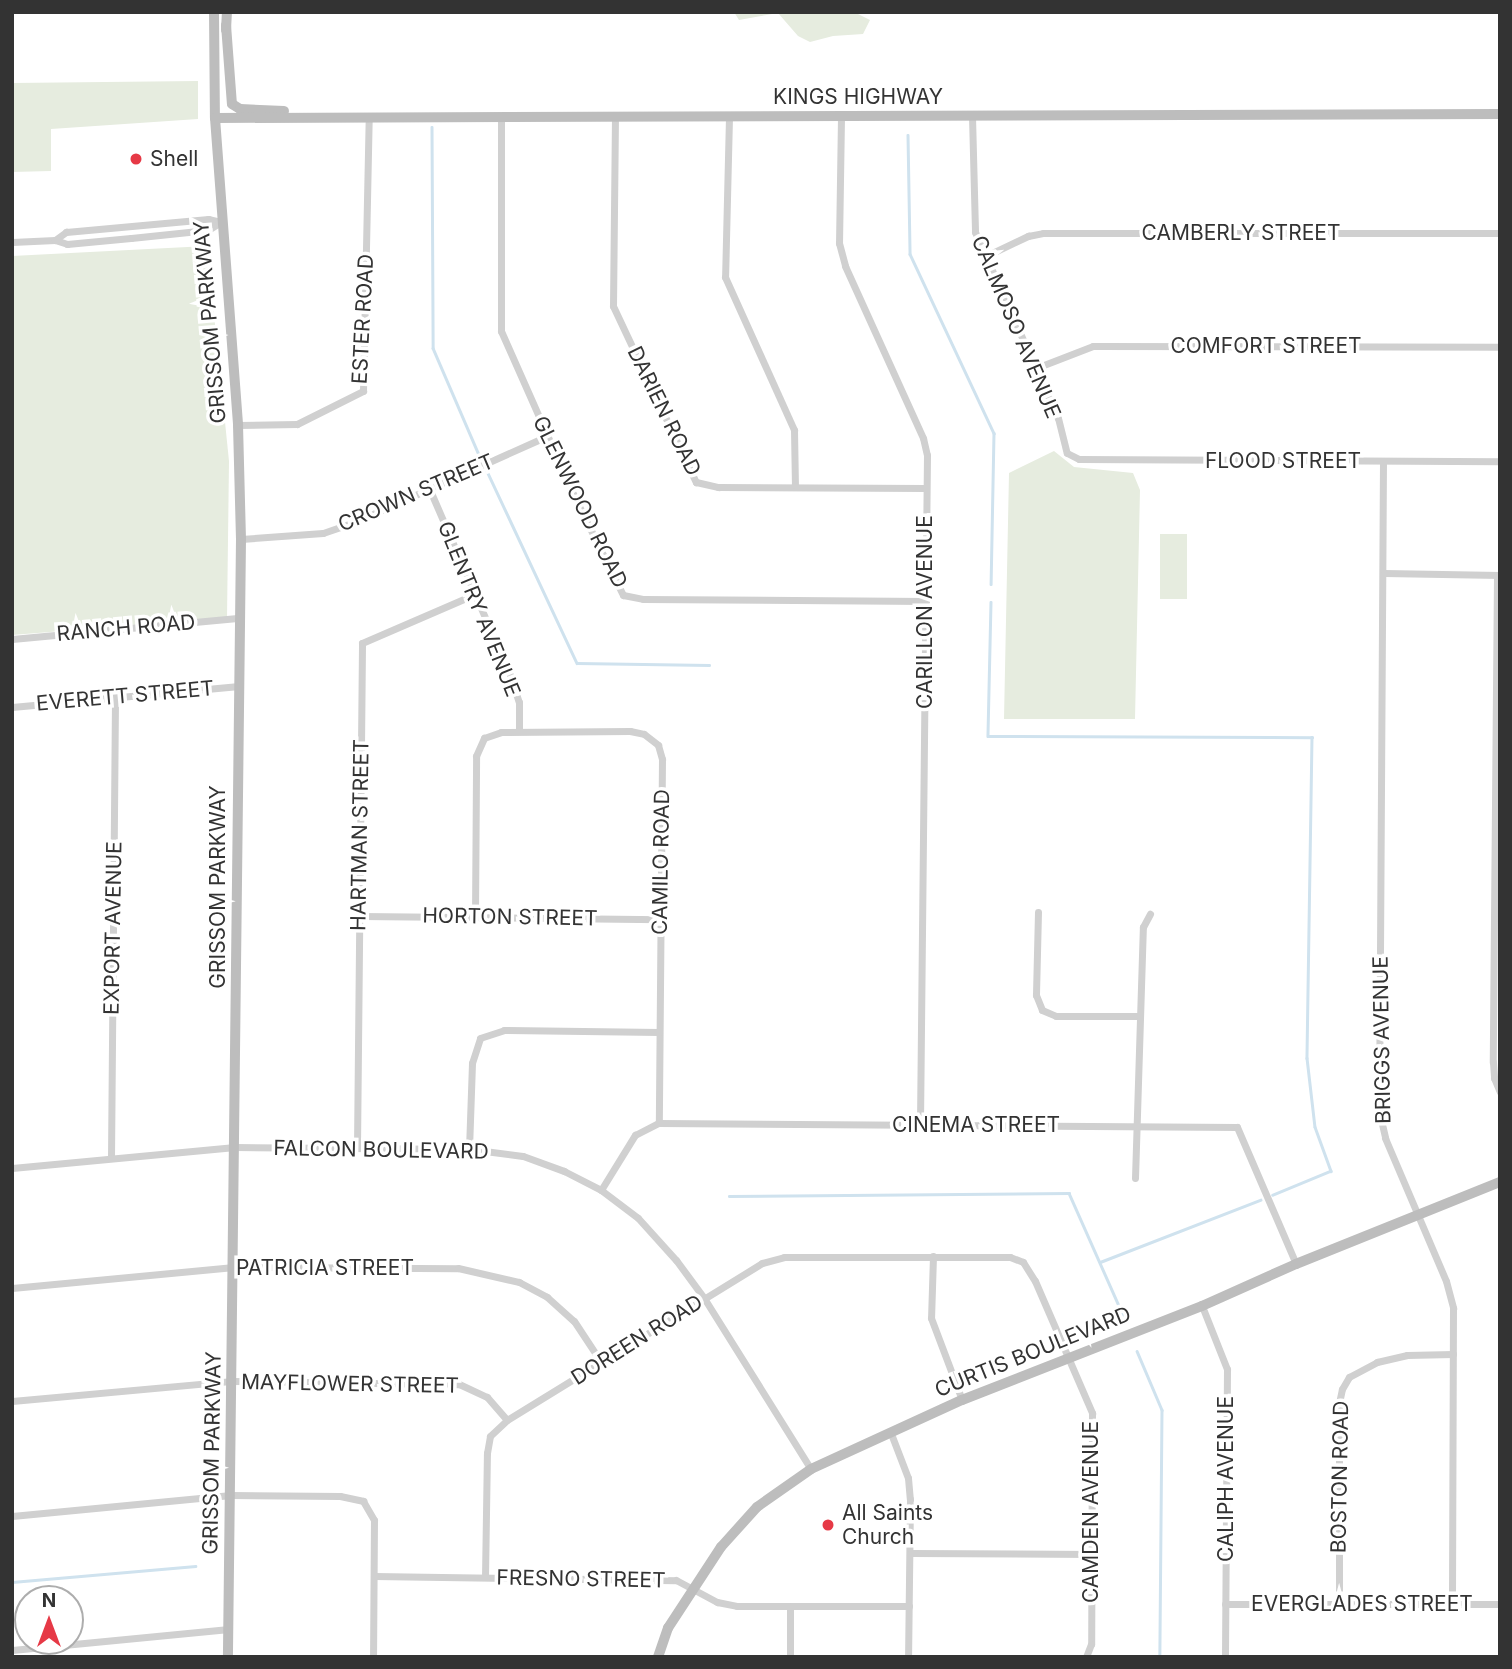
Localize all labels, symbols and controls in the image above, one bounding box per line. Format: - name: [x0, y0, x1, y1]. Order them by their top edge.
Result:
- street label: KINGS HIGHWAY: [773, 84, 943, 110]
- place label: Shell: [150, 146, 198, 172]
- marker: Shell: [128, 151, 144, 167]
- street label: GRISSOM PARKWAY: [189, 220, 231, 424]
- street label: CAMBERLY STREET: [1142, 220, 1340, 246]
- street label: CALMOSO AVENUE: [966, 232, 1066, 422]
- street label: ESTER ROAD: [347, 253, 379, 385]
- street label: COMFORT STREET: [1170, 333, 1362, 359]
- street label: DARIEN ROAD: [622, 342, 706, 480]
- street label: GLENWOOD ROAD: [527, 412, 633, 592]
- street label: FLOOD STREET: [1205, 448, 1361, 474]
- street label: CROWN STREET: [334, 449, 498, 537]
- street label: CARILLON AVENUE: [912, 515, 938, 709]
- street label: GLENTRY AVENUE: [432, 518, 526, 700]
- street label: RANCH ROAD: [56, 609, 196, 647]
- street label: EVERETT STREET: [35, 676, 215, 716]
- street label: HARTMAN STREET: [346, 739, 374, 931]
- street label: GRISSOM PARKWAY: [205, 785, 231, 989]
- street label: CAMILO ROAD: [647, 789, 675, 935]
- street label: EXPORT AVENUE: [99, 841, 127, 1015]
- street label: HORTON STREET: [422, 903, 598, 931]
- street label: BRIGGS AVENUE: [1368, 956, 1396, 1124]
- street label: CINEMA STREET: [892, 1112, 1060, 1138]
- street label: FALCON BOULEVARD: [273, 1136, 489, 1164]
- street label: PATRICIA STREET: [236, 1255, 414, 1281]
- street label: DOREEN ROAD: [567, 1290, 707, 1390]
- street label: CURTIS BOULEVARD: [931, 1301, 1135, 1403]
- street label: GRISSOM PARKWAY: [198, 1351, 226, 1555]
- street label: MAYFLOWER STREET: [241, 1369, 459, 1399]
- street label: CALIPH AVENUE: [1213, 1396, 1239, 1562]
- street label: BOSTON ROAD: [1326, 1401, 1354, 1553]
- street label: CAMDEN AVENUE: [1078, 1421, 1104, 1603]
- place label: All Saints Church: [842, 1500, 933, 1550]
- marker: All Saints Church: [820, 1517, 836, 1533]
- street label: FRESNO STREET: [496, 1565, 666, 1593]
- north arrow: [14, 1585, 84, 1655]
- text: N: [42, 1589, 56, 1612]
- street label: EVERGLADES STREET: [1251, 1591, 1473, 1617]

